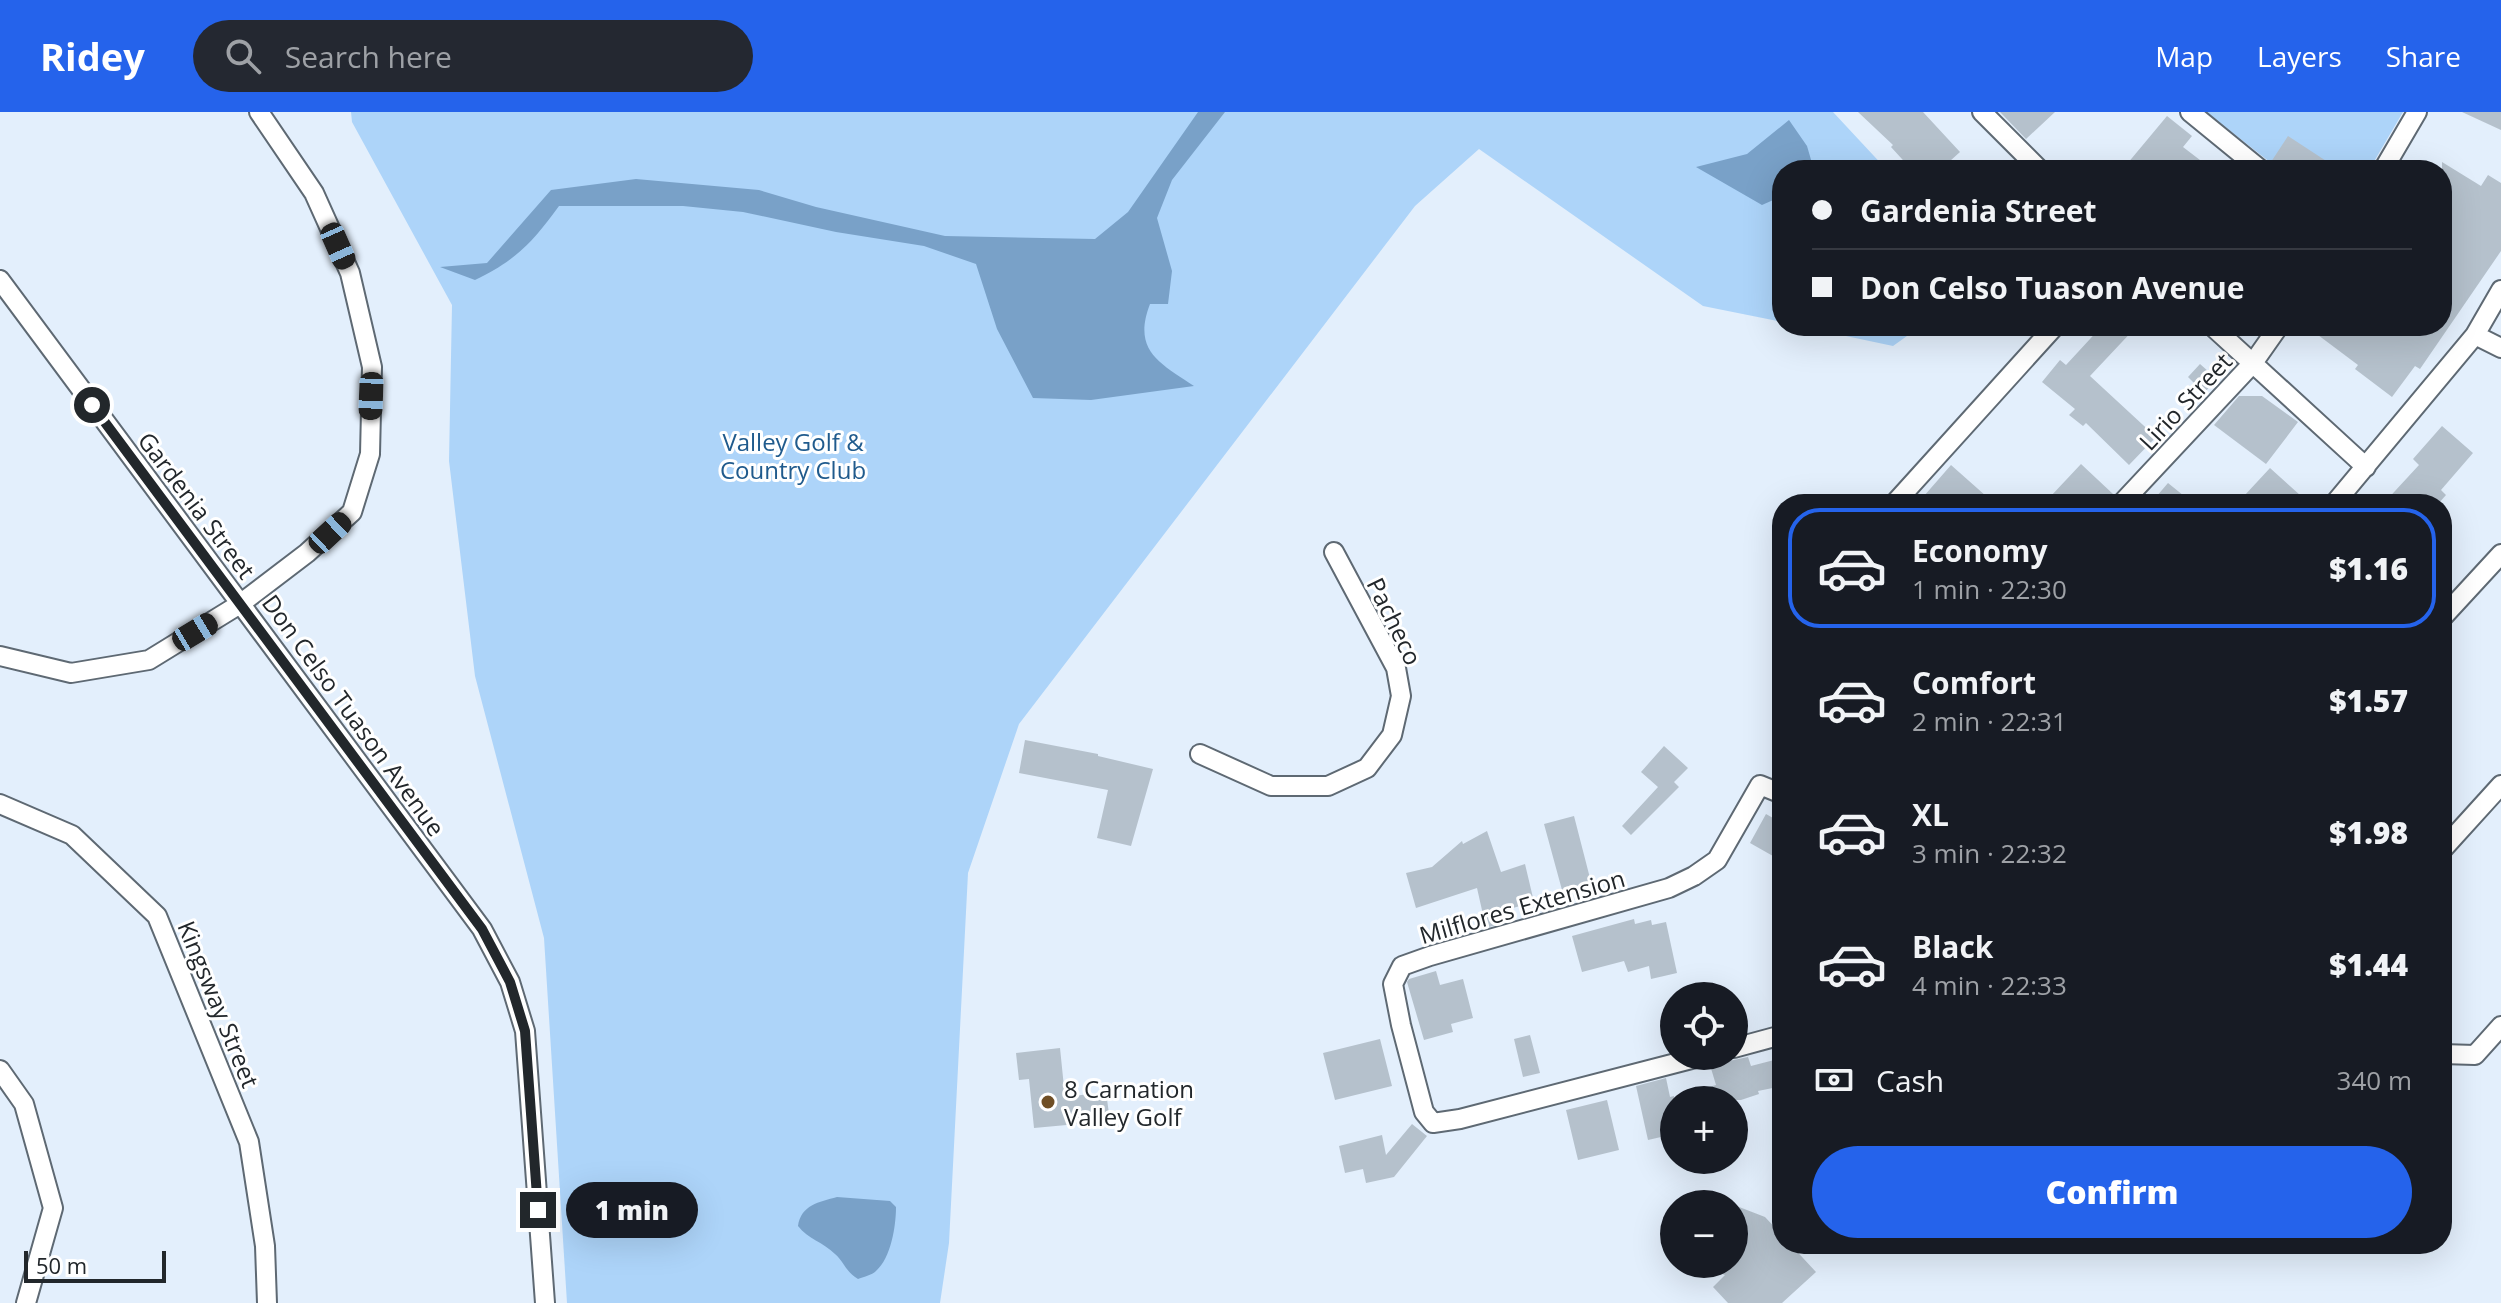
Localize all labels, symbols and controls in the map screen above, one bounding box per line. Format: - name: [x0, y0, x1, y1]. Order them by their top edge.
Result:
- search box: [193, 20, 753, 92]
- text: Ridey: [40, 30, 145, 82]
- icon: search: [221, 34, 265, 78]
- text: Search here: [285, 36, 452, 77]
- text: Map: [2155, 37, 2213, 75]
- text: Layers: [2257, 37, 2342, 75]
- text: Share: [2386, 37, 2461, 75]
- text: Gardenia Street: [1860, 190, 2097, 231]
- car: [317, 219, 359, 273]
- text: Don Celso Tuason Avenue: [1860, 267, 2244, 308]
- street label: Lirio Street: [2131, 345, 2239, 457]
- car: [358, 372, 384, 420]
- route start: [74, 387, 110, 423]
- street label: Gardenia Street: [131, 425, 263, 585]
- park label: Valley Golf & Country Club: [720, 425, 866, 486]
- car: [304, 508, 356, 558]
- text: Economy: [1912, 530, 2048, 571]
- icon: car: [1816, 532, 1888, 604]
- text: $1.16: [2329, 548, 2408, 589]
- text: 1 min · 22:30: [1912, 571, 2067, 607]
- street label: Pacheco: [1360, 572, 1430, 670]
- street label: Don Celso Tuason Avenue: [255, 587, 453, 843]
- car: [168, 609, 222, 655]
- text: Comfort: [1912, 662, 2036, 703]
- icon: car: [1816, 664, 1888, 736]
- text: $1.57: [2329, 680, 2408, 721]
- text: 2 min · 22:31: [1912, 703, 2067, 739]
- text: XL: [1912, 794, 1949, 835]
- icon: car: [1816, 796, 1888, 868]
- text: $1.98: [2329, 812, 2408, 853]
- text: 3 min · 22:32: [1912, 835, 2067, 871]
- street label: Milflores Extension: [1415, 861, 1629, 951]
- street label: Kingsway Street: [171, 916, 267, 1092]
- text: Black: [1912, 926, 1993, 967]
- icon: car: [1816, 928, 1888, 1000]
- text: $1.44: [2329, 944, 2408, 985]
- text: 4 min · 22:33: [1912, 967, 2067, 1003]
- map controls: [1660, 982, 1748, 1278]
- button: locate: [1660, 982, 1748, 1070]
- icon: cash: [1812, 1058, 1856, 1102]
- text: Cash: [1876, 1060, 1944, 1101]
- text: 340 m: [2337, 1062, 2412, 1098]
- place label: 8 Carnation Valley Golf: [1064, 1072, 1194, 1133]
- button: +: [1660, 1086, 1748, 1174]
- marker: 8 Carnation Valley Golf: [1039, 1093, 1057, 1111]
- button: Confirm: [1812, 1146, 2412, 1238]
- callout: 1 min: [566, 1182, 698, 1238]
- button: −: [1660, 1190, 1748, 1278]
- route end: [520, 1192, 556, 1228]
- text: 1 min: [595, 1192, 669, 1228]
- scale bar: [24, 1247, 166, 1283]
- text: 50 m: [36, 1250, 87, 1280]

